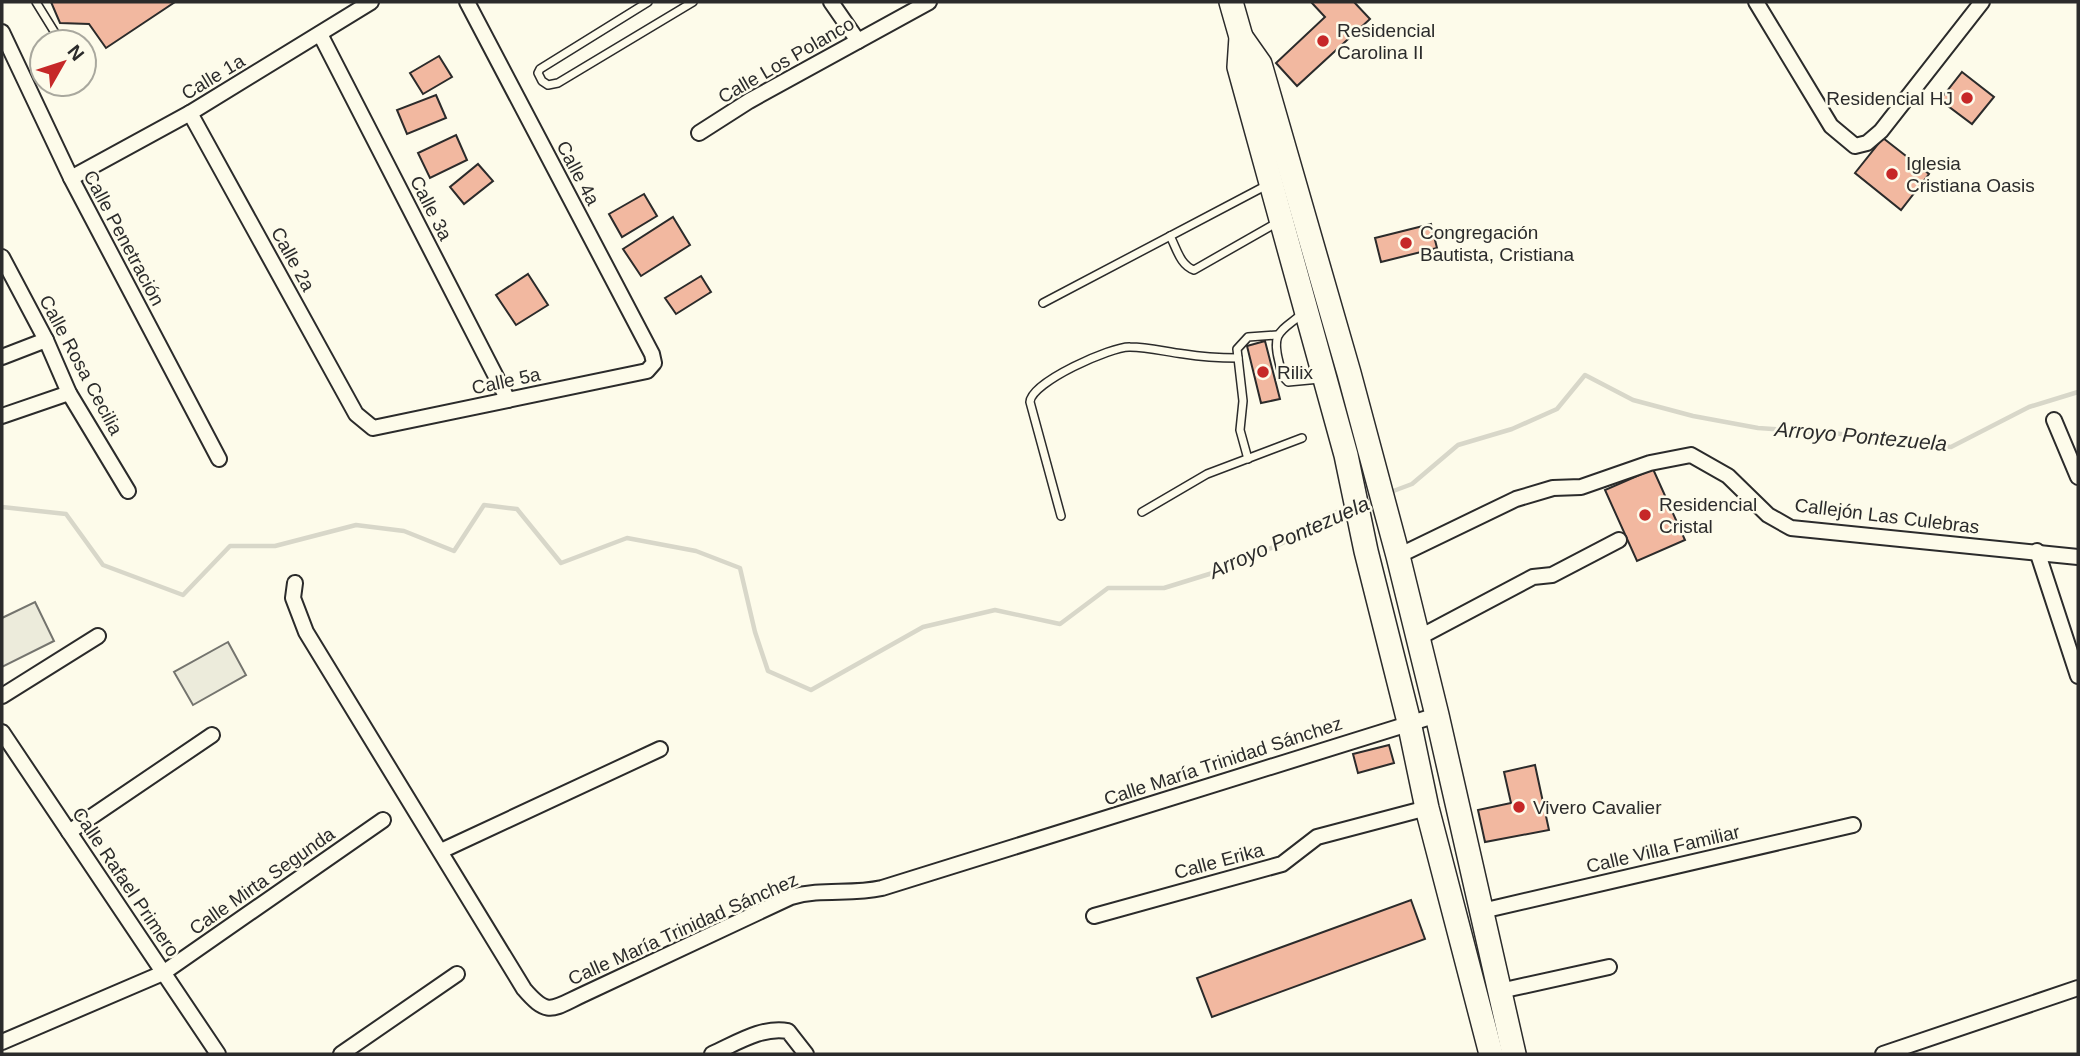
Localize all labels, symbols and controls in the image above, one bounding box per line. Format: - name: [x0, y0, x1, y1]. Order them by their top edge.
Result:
- street label: Calle Los Polanco: [714, 13, 858, 107]
- place label: Residencial Carolina II: [1337, 20, 1435, 63]
- north arrow: [28, 28, 98, 98]
- marker: Residencial Carolina II: [1315, 33, 1331, 49]
- text: N: [63, 41, 88, 65]
- street label: Calle 1a: [178, 50, 249, 104]
- place label: Residencial HJ: [1826, 88, 1953, 109]
- marker: Residencial HJ: [1959, 90, 1975, 106]
- street label: Calle 4a: [552, 137, 604, 209]
- place label: Iglesia Cristiana Oasis: [1906, 153, 2035, 196]
- marker: Iglesia Cristiana Oasis: [1884, 166, 1900, 182]
- street label: Calle Penetración: [80, 167, 168, 309]
- street label: Calle 3a: [406, 172, 456, 244]
- place label: Congregación Bautista, Cristiana: [1420, 222, 1575, 265]
- street label: Calle 2a: [267, 223, 319, 295]
- marker: Congregación Bautista, Cristiana: [1398, 235, 1414, 251]
- street label: Calle Rosa Cecilia: [35, 292, 127, 439]
- place label: Rilix: [1277, 362, 1313, 383]
- street label: Calle 5a: [470, 363, 543, 399]
- marker: Rilix: [1255, 364, 1271, 380]
- water label: Arroyo Pontezuela: [1772, 417, 1948, 455]
- water label: Arroyo Pontezuela: [1204, 491, 1373, 583]
- place label: Residencial Cristal: [1659, 494, 1757, 537]
- street label: Callejón Las Culebras: [1793, 494, 1981, 538]
- marker: Residencial Cristal: [1637, 507, 1653, 523]
- street label: Calle María Trinidad Sánchez: [1101, 713, 1345, 809]
- place label: Vivero Cavalier: [1533, 797, 1662, 818]
- marker: Vivero Cavalier: [1511, 799, 1527, 815]
- street label: Calle Rafael Primero: [68, 803, 184, 961]
- street label: Calle Villa Familiar: [1584, 821, 1742, 877]
- street label: Calle Mirta Segunda: [185, 823, 339, 939]
- street label: Calle Erika: [1172, 839, 1266, 883]
- street label: Calle María Trinidad Sánchez: [565, 869, 801, 989]

